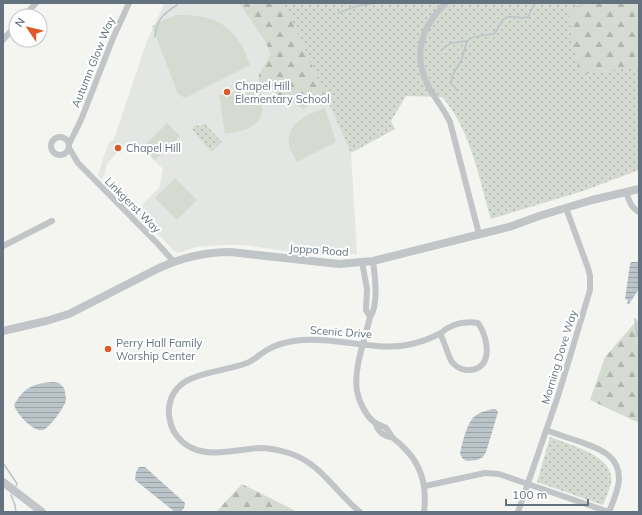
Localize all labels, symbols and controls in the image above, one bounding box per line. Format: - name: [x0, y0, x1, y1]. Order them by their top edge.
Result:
- north arrow: [8, 8, 48, 48]
- street label: Autumn Glow Way: [68, 14, 118, 110]
- text: N: [12, 15, 28, 30]
- place label: Chapel Hill Elementary School: [235, 79, 330, 106]
- marker: Chapel Hill Elementary School: [222, 87, 232, 97]
- place label: Chapel Hill: [126, 141, 181, 155]
- marker: Chapel Hill: [113, 143, 123, 153]
- street label: Linkgerst Way: [102, 174, 164, 236]
- street label: Joppa Road: [289, 241, 349, 259]
- street label: Morning Dove Way: [538, 308, 580, 406]
- street label: Scenic Drive: [310, 323, 372, 341]
- place label: Perry Hall Family Worship Center: [116, 336, 203, 363]
- marker: Perry Hall Family Worship Center: [103, 344, 113, 354]
- scale bar: [506, 481, 588, 507]
- text: 100 m: [512, 487, 547, 502]

